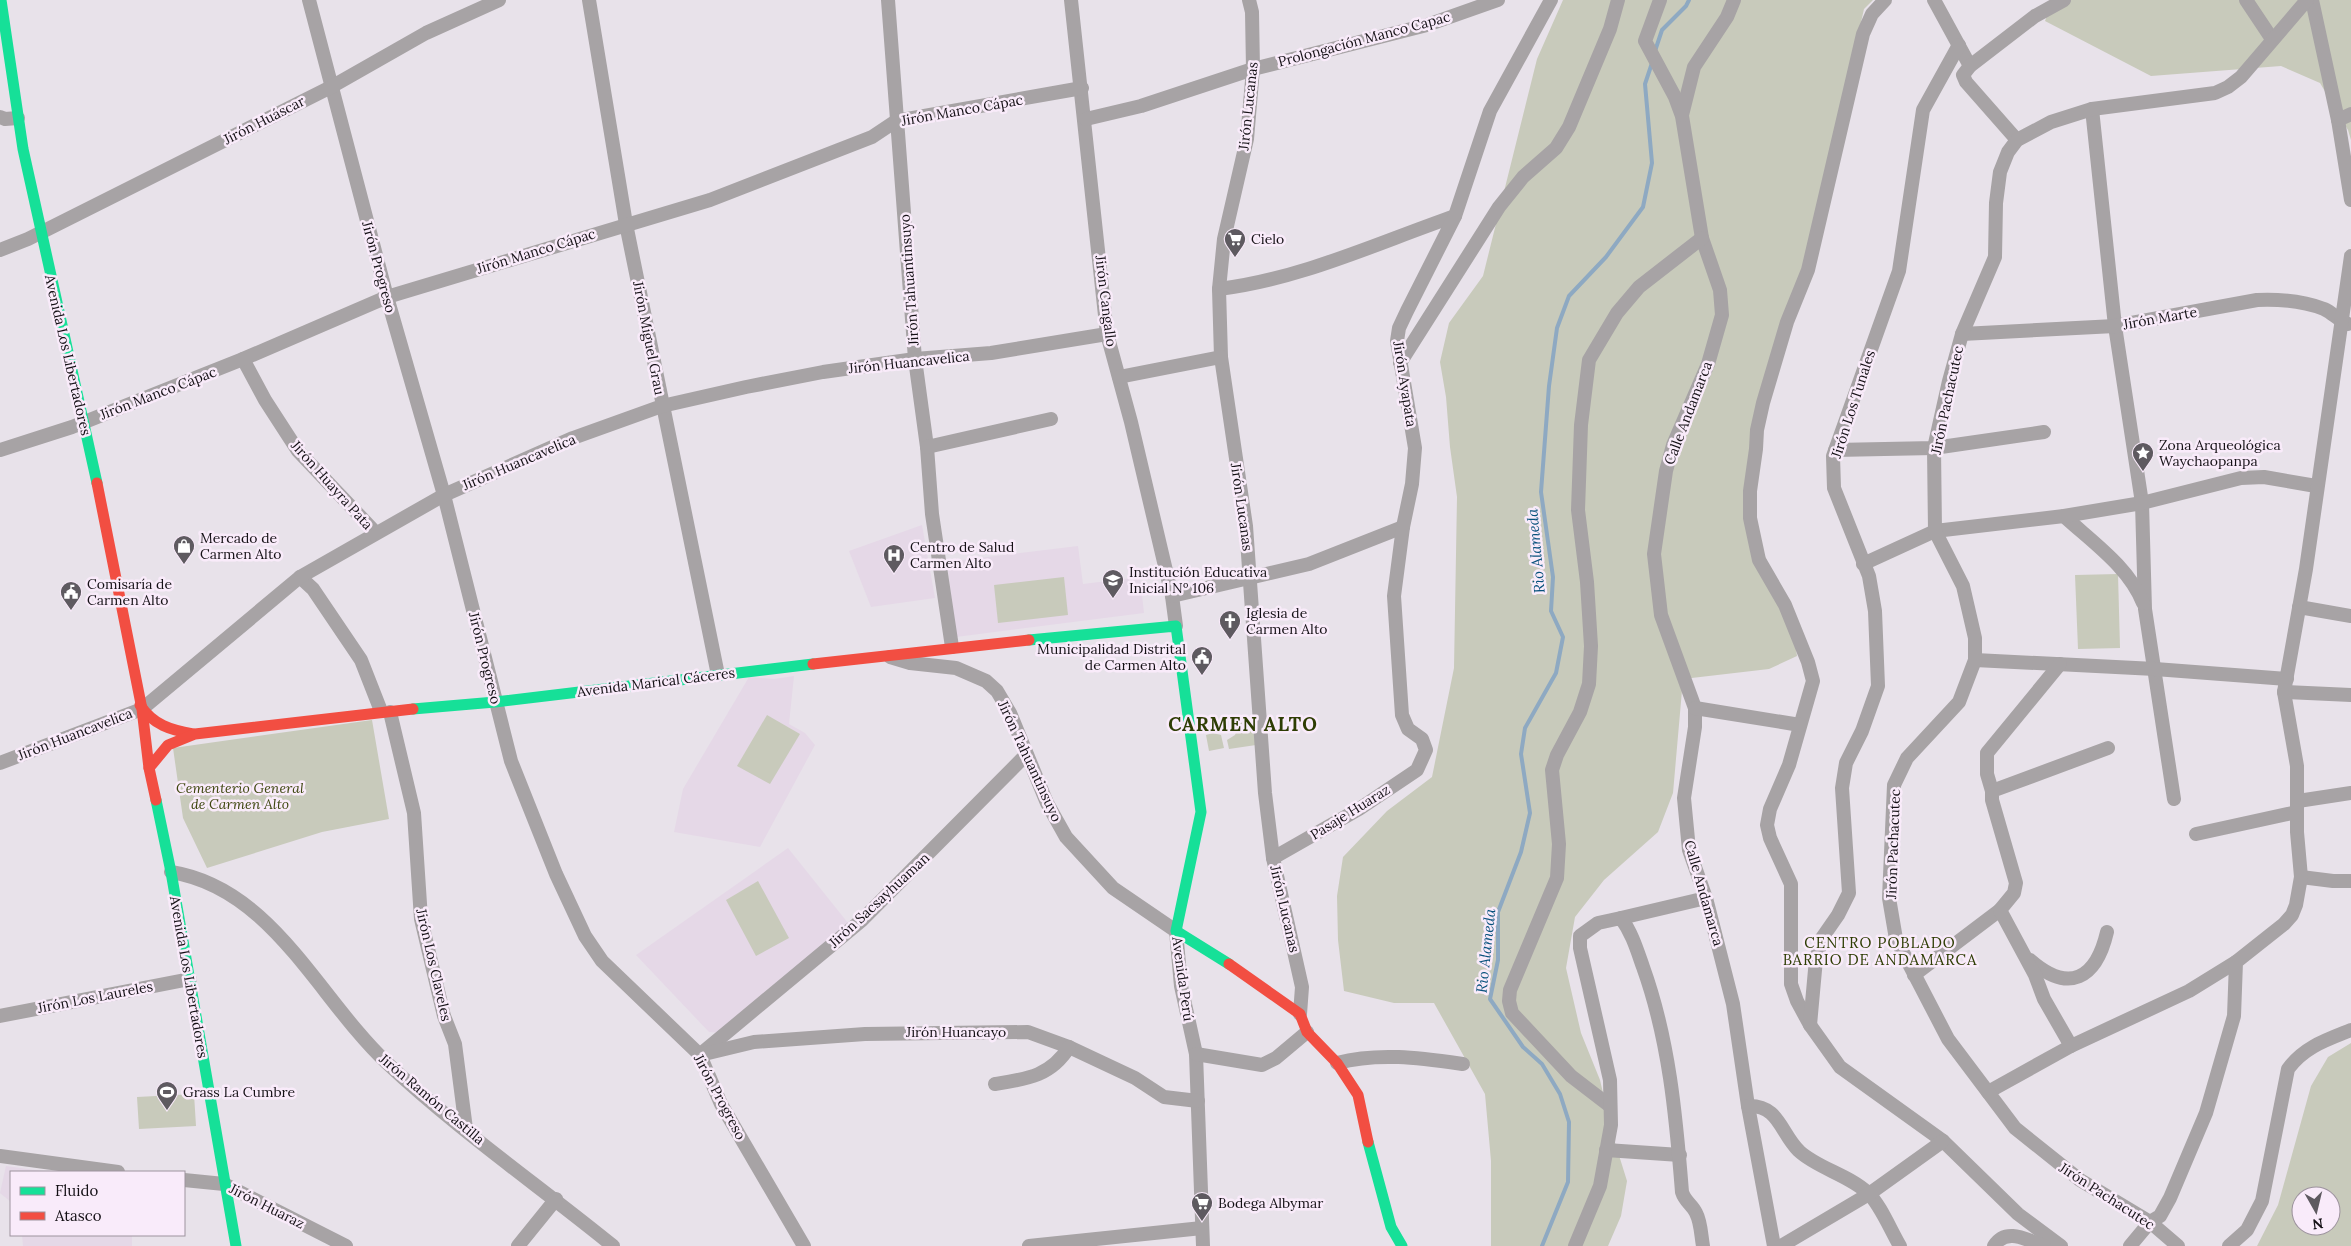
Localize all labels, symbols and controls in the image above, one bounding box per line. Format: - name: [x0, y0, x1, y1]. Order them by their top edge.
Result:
- street label: Prolongación Manco Capac: [1276, 7, 1452, 71]
- street label: Jirón Lucanas: [1234, 61, 1262, 152]
- street label: Jirón Manco Cápac: [899, 90, 1024, 130]
- street label: Jirón Huáscar: [219, 92, 308, 149]
- street label: Jirón Tahuantinsuyo: [895, 214, 923, 347]
- street label: Jirón Progreso: [358, 218, 400, 315]
- street label: Jirón Manco Cápac: [473, 224, 598, 278]
- supermarket icon: Cielo: [1223, 227, 1247, 258]
- place label: Cielo: [1251, 230, 1284, 248]
- street label: Jirón Cangallo: [1091, 253, 1121, 348]
- street label: Avenida Los Libertadores: [41, 272, 95, 437]
- street label: Jirón Miguel Grau: [629, 279, 669, 396]
- street label: Jirón Marte: [2121, 303, 2199, 334]
- street label: Jirón Ayapata: [1389, 339, 1421, 428]
- street label: Jirón Pachacutec: [1927, 344, 1967, 457]
- street label: Jirón Huancavelica: [847, 347, 970, 377]
- street label: Jirón Los Tunales: [1827, 348, 1879, 461]
- street label: Calle Andamarca: [1660, 359, 1716, 467]
- street label: Jirón Manco Cápac: [96, 362, 219, 424]
- street label: Jirón Huancavelica: [459, 430, 579, 494]
- street label: Jirón Huayra Pata: [286, 436, 377, 533]
- place label: Zona Arqueológica Waychaopanpa: [2159, 436, 2281, 470]
- place icon: Zona Arqueológica Waychaopanpa: [2131, 441, 2155, 472]
- street label: Jirón Lucanas: [1227, 461, 1257, 552]
- water label: Rio Alameda: [1522, 507, 1549, 594]
- place label: Mercado de Carmen Alto: [200, 529, 282, 563]
- shop icon: Mercado de Carmen Alto: [172, 534, 196, 565]
- place label: Centro de Salud Carmen Alto: [910, 538, 1014, 572]
- hospital icon: Centro de Salud Carmen Alto: [882, 543, 906, 574]
- place label: Institución Educativa Inicial Nº 106: [1129, 563, 1267, 597]
- school or university icon: Institución Educativa Inicial Nº 106: [1101, 568, 1125, 599]
- place label: Comisaría de Carmen Alto: [87, 575, 172, 609]
- public building icon: Comisaría de Carmen Alto: [59, 580, 83, 611]
- place label: Iglesia de Carmen Alto: [1246, 604, 1328, 638]
- street label: Jirón Progreso: [465, 609, 505, 706]
- church icon: Iglesia de Carmen Alto: [1218, 609, 1242, 640]
- place label: Municipalidad Distrital de Carmen Alto: [1037, 640, 1186, 674]
- public building icon: Municipalidad Distrital de Carmen Alto: [1190, 645, 1214, 676]
- street label: Avenida Marical Cáceres: [575, 663, 736, 701]
- street label: Jirón Tahuantinsuyo: [994, 697, 1066, 824]
- street label: Jirón Huancavelica: [14, 704, 135, 765]
- district label: CARMEN ALTO: [1168, 712, 1318, 736]
- park label: Cementerio General de Carmen Alto: [176, 779, 304, 813]
- street label: Pasaje Huaraz: [1307, 780, 1393, 844]
- street label: Jirón Pachacutec: [1882, 789, 1904, 900]
- street label: Calle Andamarca: [1680, 838, 1728, 948]
- street label: Jirón Sacsayhuaman: [824, 848, 933, 952]
- street label: Jirón Lucanas: [1266, 863, 1304, 954]
- street label: Avenida Los Libertadores: [166, 894, 212, 1060]
- street label: Jirón Los Claveles: [412, 906, 456, 1023]
- water label: Rio Alameda: [1472, 907, 1499, 994]
- district label: CENTRO POBLADO BARRIO DE ANDAMARCA: [1783, 933, 1977, 969]
- street label: Avenida Perú: [1168, 935, 1198, 1022]
- street label: Jirón Los Laureles: [35, 977, 154, 1017]
- street label: Jirón Huancayo: [905, 1023, 1006, 1041]
- street label: Jirón Ramón Castilla: [375, 1049, 488, 1148]
- street label: Jirón Progreso: [689, 1050, 750, 1143]
- sports icon: Grass La Cumbre: [155, 1080, 179, 1111]
- place label: Grass La Cumbre: [183, 1083, 296, 1101]
- street label: Jirón Pachacutec: [2055, 1158, 2158, 1234]
- legend: [10, 1171, 185, 1236]
- street label: Jirón Huaraz: [225, 1179, 308, 1233]
- text: Fluido: [55, 1181, 98, 1200]
- north arrow: [2291, 1186, 2341, 1236]
- supermarket icon: Bodega Albymar: [1190, 1191, 1214, 1222]
- place label: Bodega Albymar: [1218, 1194, 1323, 1212]
- text: Atasco: [54, 1206, 102, 1225]
- text: N: [2311, 1214, 2324, 1234]

